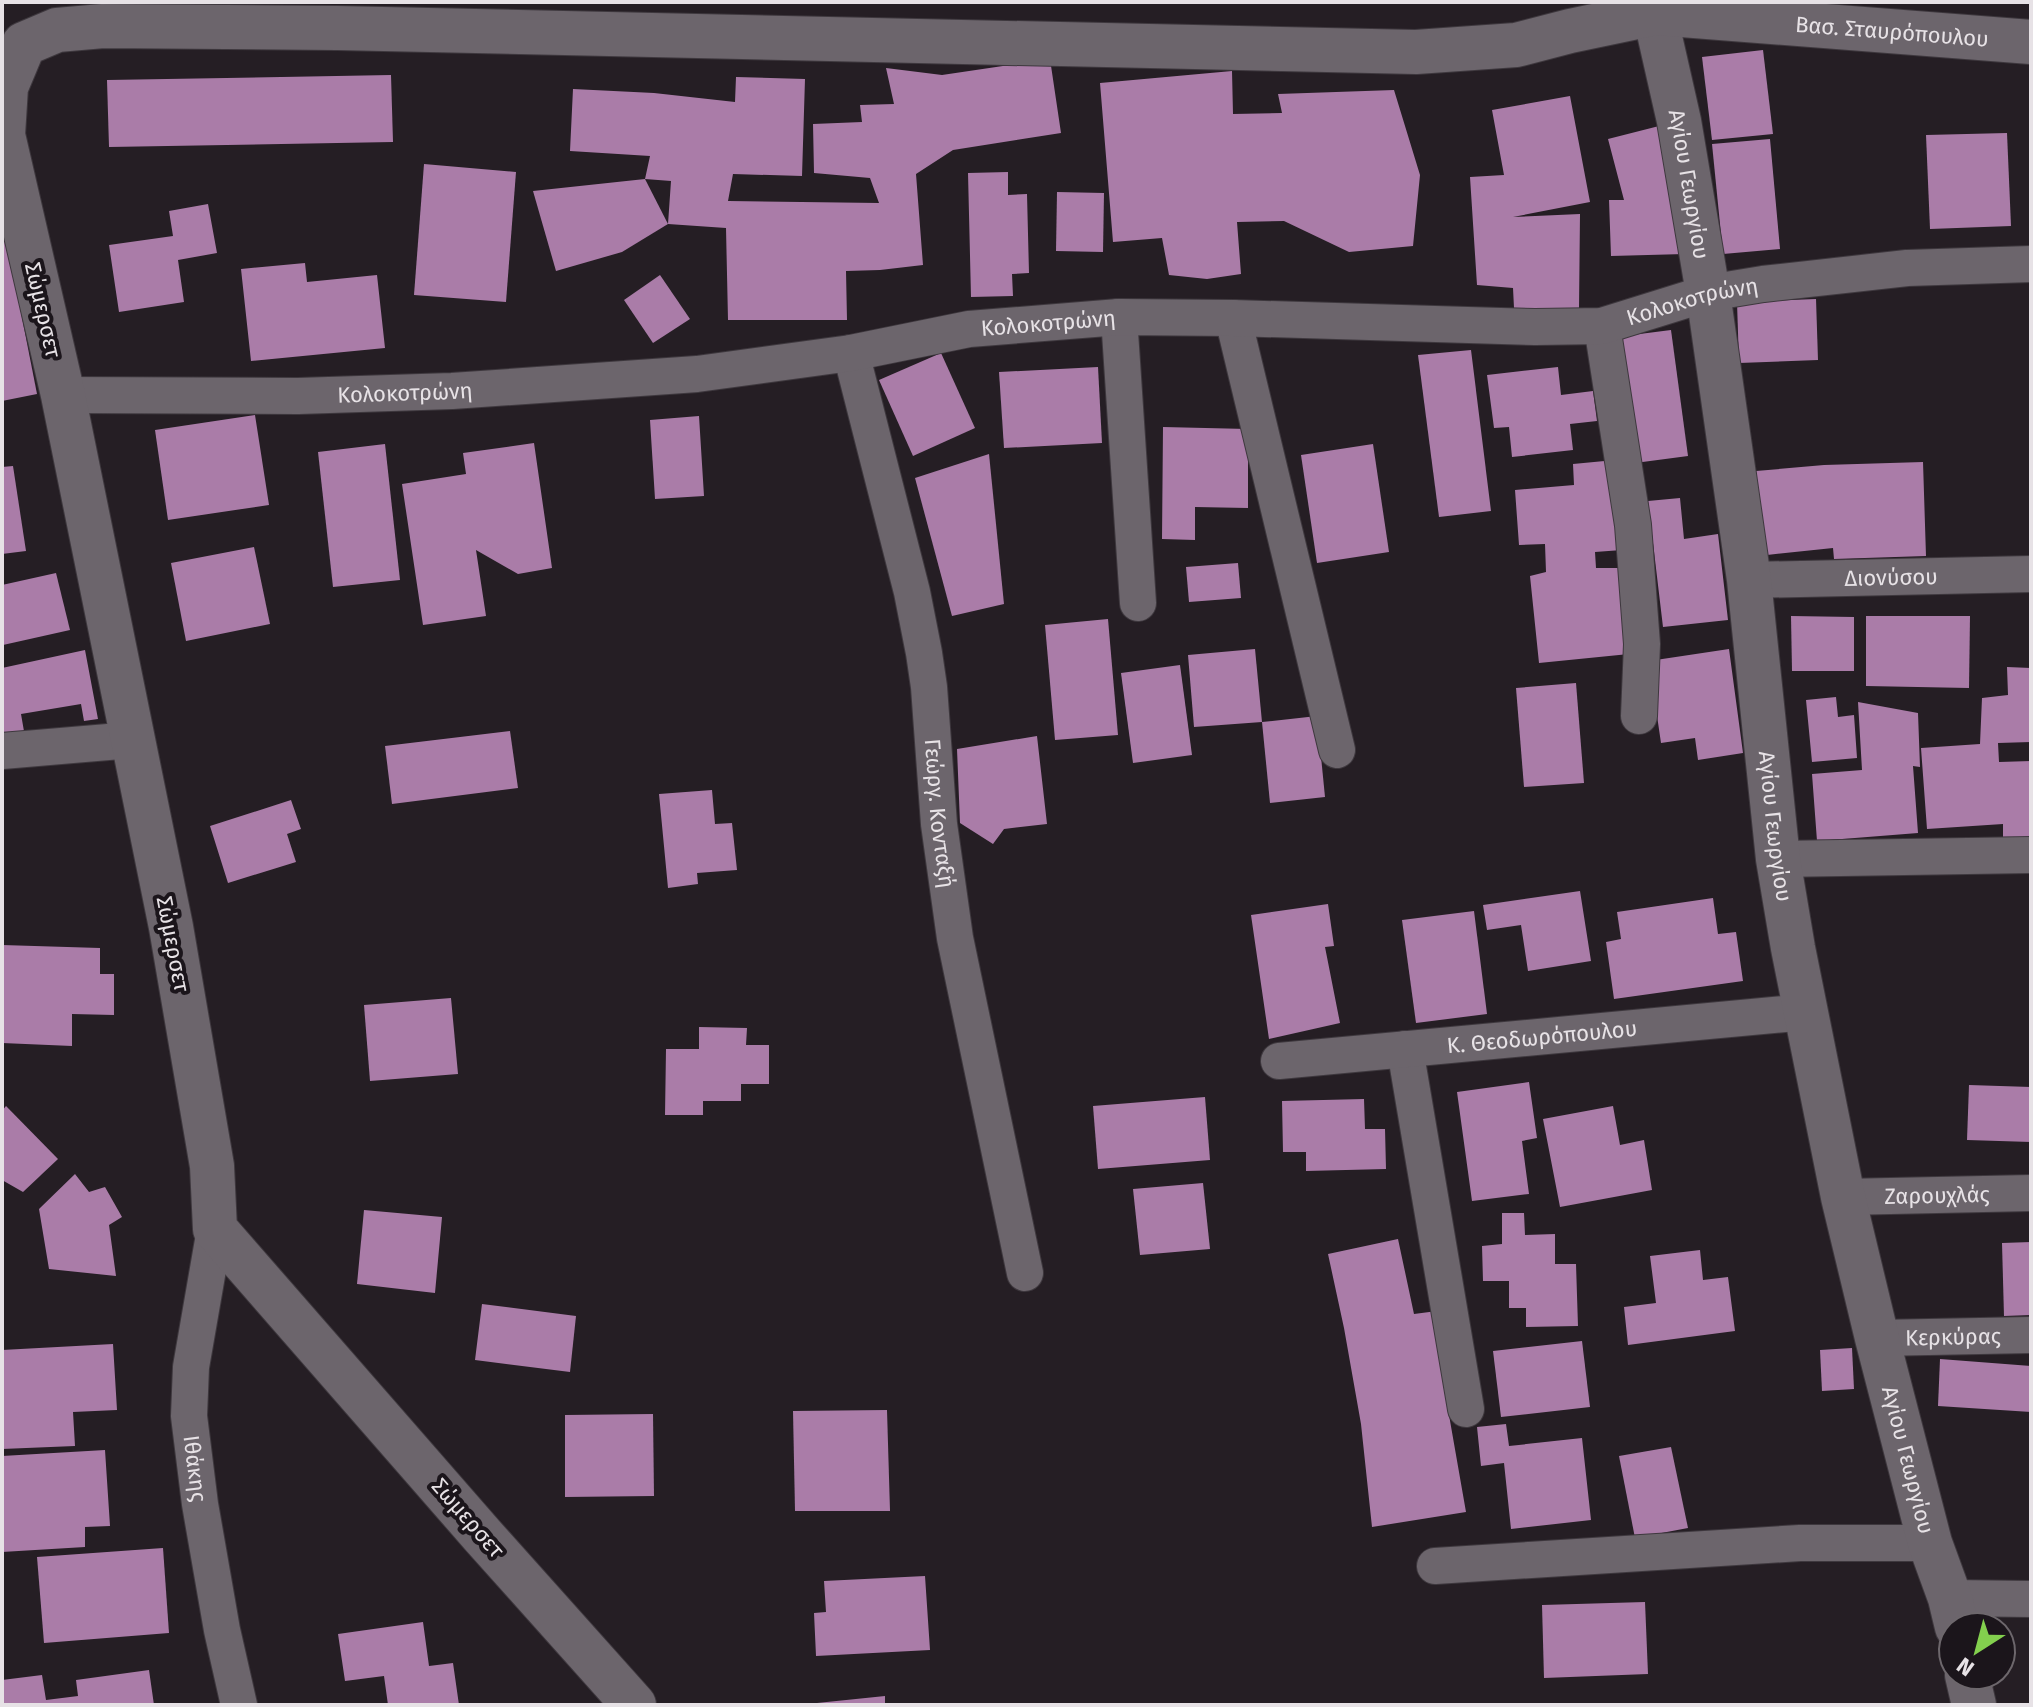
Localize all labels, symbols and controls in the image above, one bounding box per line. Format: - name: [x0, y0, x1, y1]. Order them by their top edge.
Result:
- street label: Βασ. Σταυρόπουλου: [1794, 10, 1990, 52]
- street label: Αγίου Γεωργίου: [1663, 106, 1716, 261]
- street label: Σώμερσετ: [19, 260, 67, 361]
- street label: Κολοκοτρώνη: [1623, 272, 1760, 331]
- street label: Κολοκοτρώνη: [980, 304, 1117, 342]
- street label: Κολοκοτρώνη: [337, 376, 473, 408]
- street label: Διονύσου: [1844, 562, 1938, 591]
- street label: Γεώργ. Κονταξή: [919, 738, 961, 890]
- street label: Αγίου Γεωργίου: [1753, 750, 1798, 904]
- street label: Σώμερσετ: [151, 894, 196, 995]
- street label: Κ. Θεοδωρόπουλου: [1446, 1014, 1638, 1059]
- street label: Ζαρουχλάς: [1884, 1180, 1990, 1210]
- street label: Κερκύρας: [1905, 1322, 2001, 1351]
- street label: Αγίου Γεωργίου: [1876, 1383, 1941, 1537]
- street label: Ιθάκης: [178, 1434, 213, 1503]
- street label: Σώμερσετ: [426, 1473, 511, 1564]
- north arrow: [1937, 1611, 2017, 1691]
- text: N: [1952, 1652, 1979, 1682]

